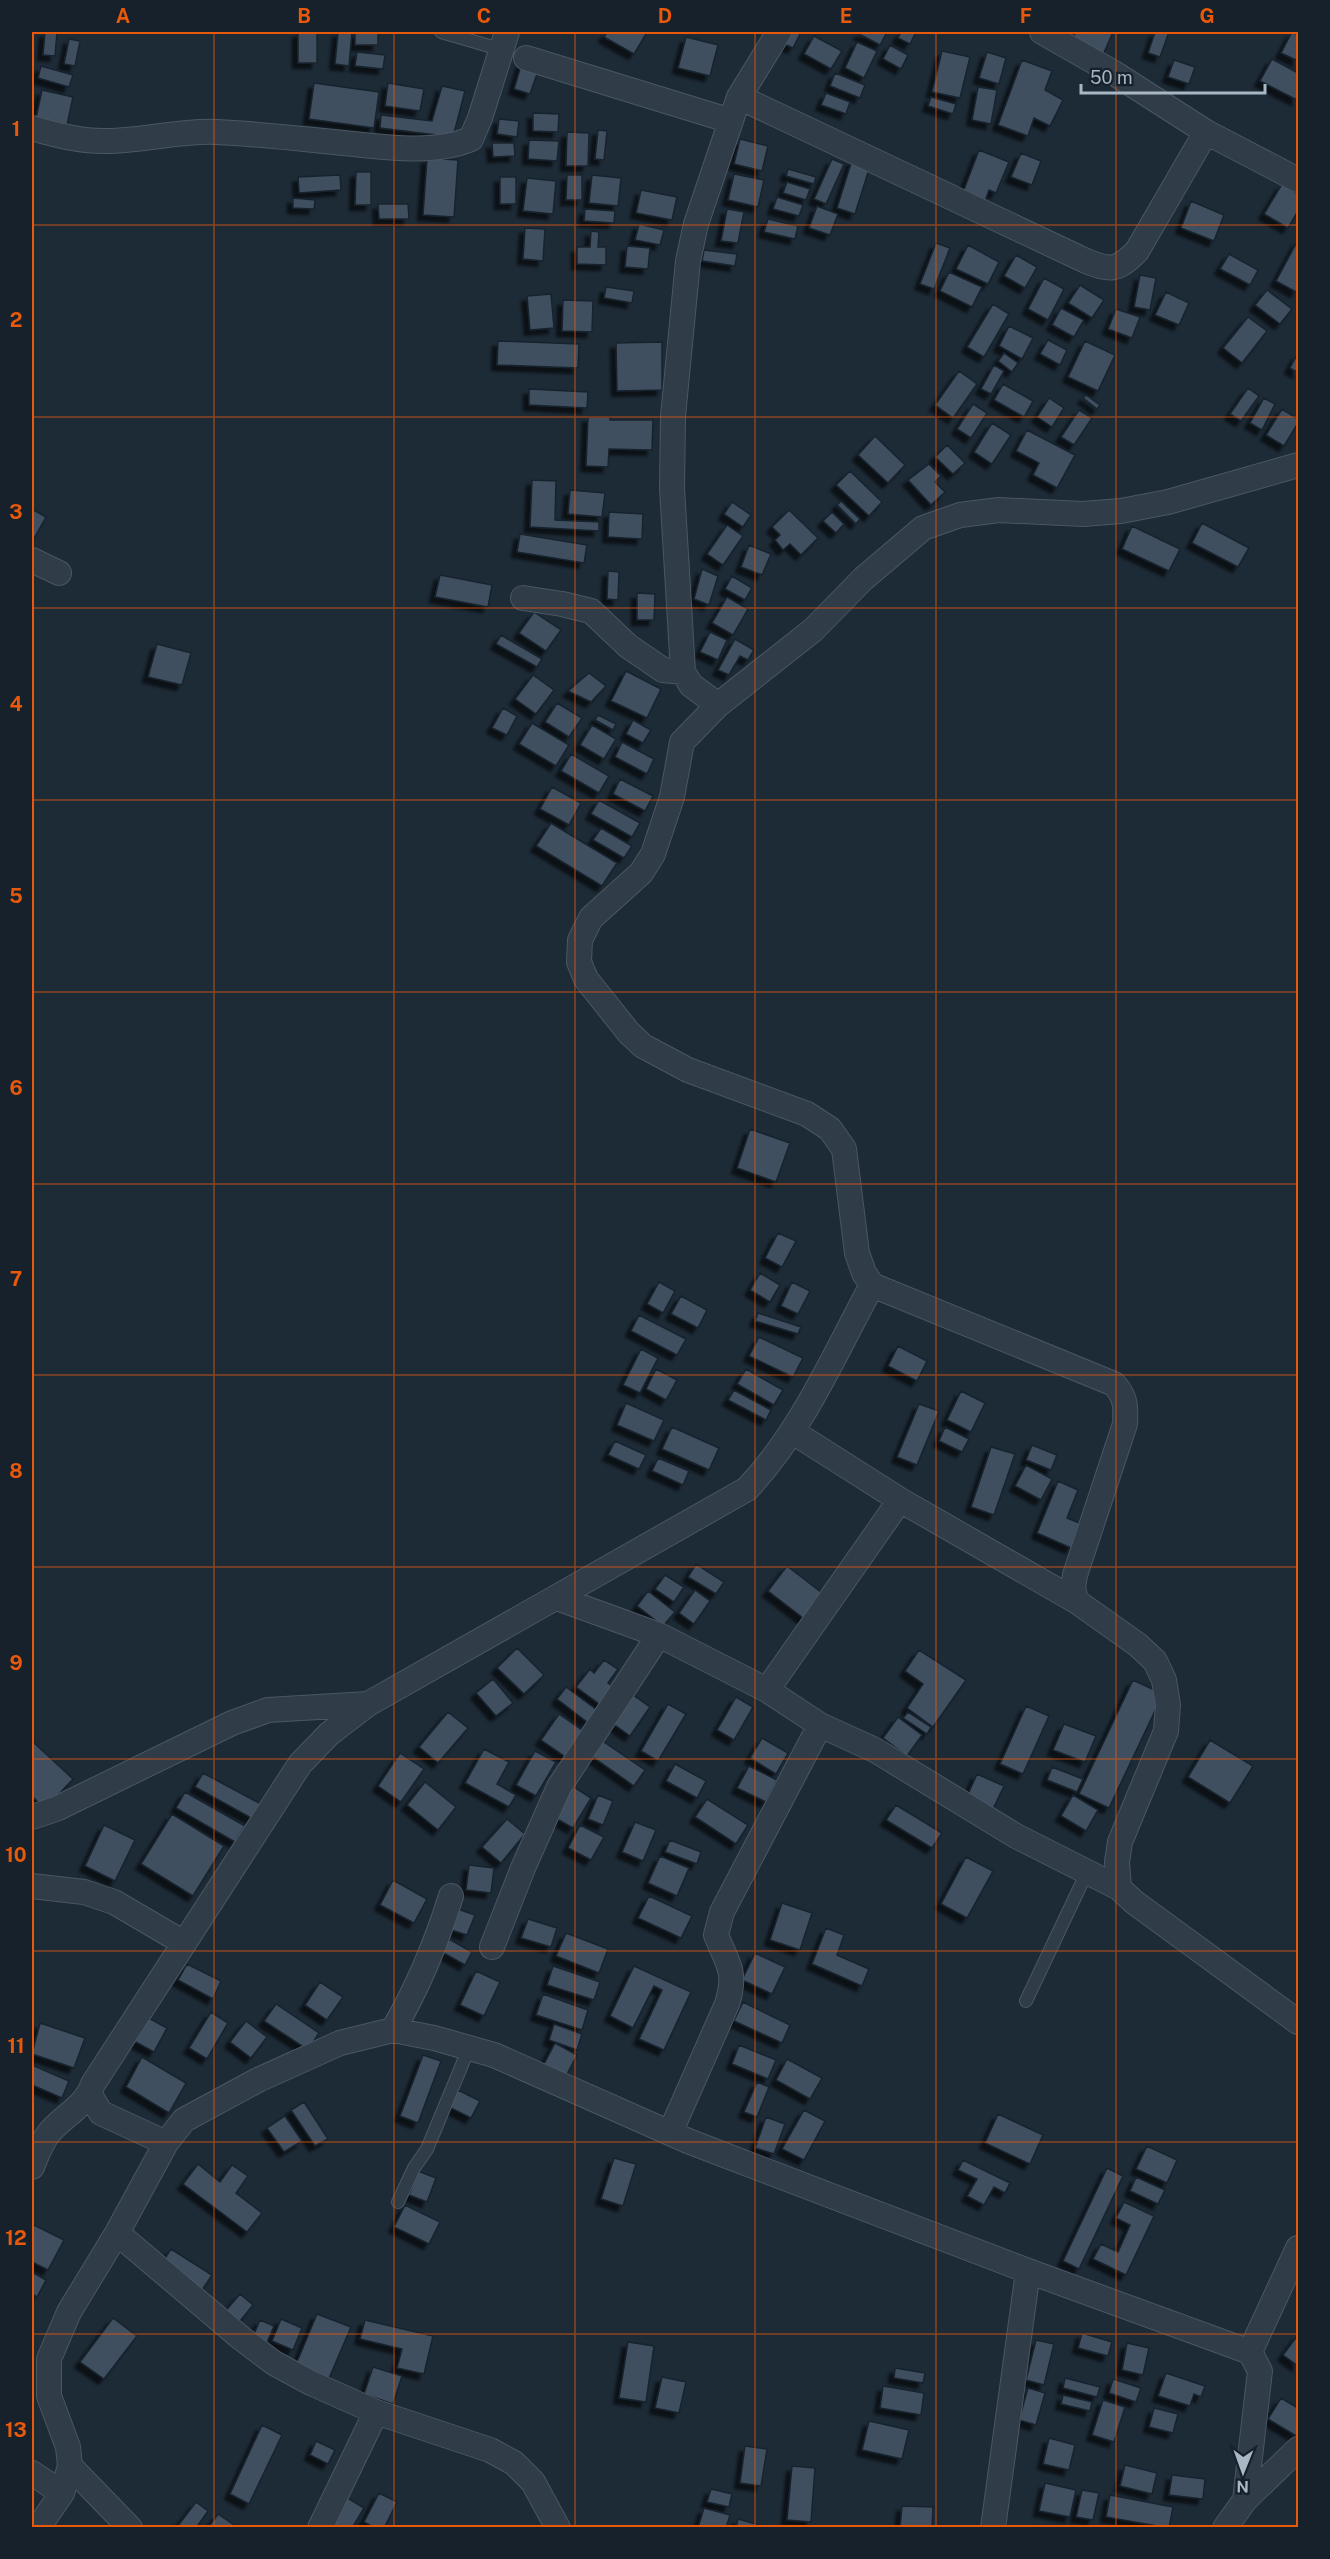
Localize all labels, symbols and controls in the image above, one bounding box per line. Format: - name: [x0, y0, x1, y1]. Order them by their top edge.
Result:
- text: A: [116, 4, 130, 28]
- text: B: [297, 4, 311, 28]
- text: C: [477, 4, 491, 28]
- text: D: [658, 4, 672, 28]
- text: E: [840, 4, 852, 28]
- text: F: [1020, 4, 1032, 28]
- text: G: [1199, 4, 1215, 28]
- scale bar: [1081, 57, 1266, 95]
- text: 50 m: [1090, 67, 1133, 88]
- text: 1: [12, 117, 20, 141]
- text: 2: [10, 308, 22, 332]
- text: 3: [9, 500, 23, 524]
- text: 4: [9, 692, 23, 716]
- text: 5: [9, 884, 23, 908]
- text: 6: [9, 1076, 23, 1100]
- text: 7: [10, 1267, 22, 1291]
- text: 8: [9, 1459, 23, 1483]
- text: 9: [9, 1651, 23, 1675]
- text: 10: [5, 1843, 27, 1867]
- text: 11: [7, 2034, 25, 2058]
- text: 12: [5, 2226, 27, 2250]
- text: 13: [5, 2418, 27, 2442]
- north arrow: [1213, 2442, 1273, 2502]
- text: N: [1236, 2477, 1249, 2496]

